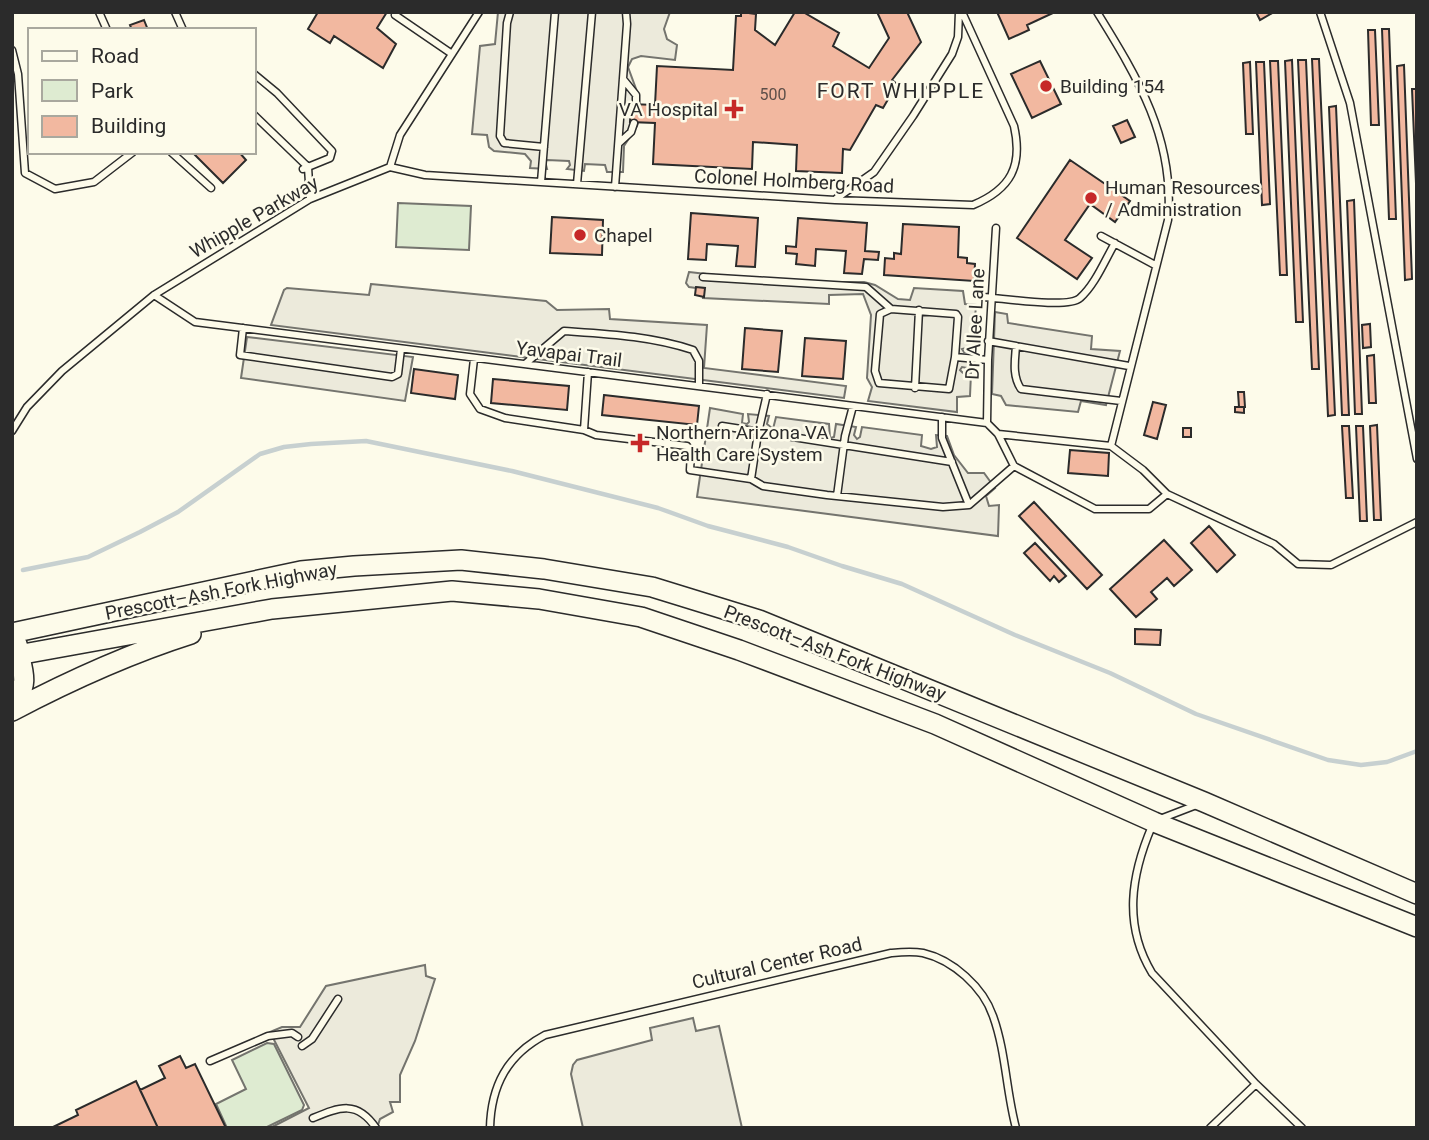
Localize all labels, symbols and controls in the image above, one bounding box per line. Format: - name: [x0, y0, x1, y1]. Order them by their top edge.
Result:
- legend: [28, 28, 256, 154]
- text: Road: [91, 44, 139, 68]
- place label: Building 154: [1060, 75, 1165, 98]
- marker: Building 154: [1038, 78, 1054, 94]
- text: Park: [91, 79, 134, 103]
- district label: FORT WHIPPLE: [817, 79, 985, 103]
- house number: 500: [760, 85, 786, 104]
- place label: VA Hospital: [619, 98, 718, 121]
- marker: VA Hospital: [724, 99, 744, 119]
- text: Building: [91, 114, 166, 138]
- street label: Colonel Holmberg Road: [693, 164, 895, 198]
- street label: Whipple Parkway: [186, 171, 322, 263]
- place label: Human Resources / Administration: [1105, 176, 1260, 221]
- marker: Human Resources / Administration: [1083, 190, 1099, 206]
- place label: Chapel: [594, 224, 653, 247]
- marker: Chapel: [572, 227, 588, 243]
- street label: Dr Allee Lane: [961, 268, 989, 380]
- street label: Yavapai Trail: [515, 336, 623, 372]
- place label: Northern Arizona VA Health Care System: [656, 421, 829, 466]
- marker: Northern Arizona VA Health Care System: [630, 433, 650, 453]
- street label: Prescott–Ash Fork Highway: [103, 557, 339, 625]
- street label: Prescott–Ash Fork Highway: [721, 600, 949, 706]
- street label: Cultural Center Road: [690, 932, 864, 994]

